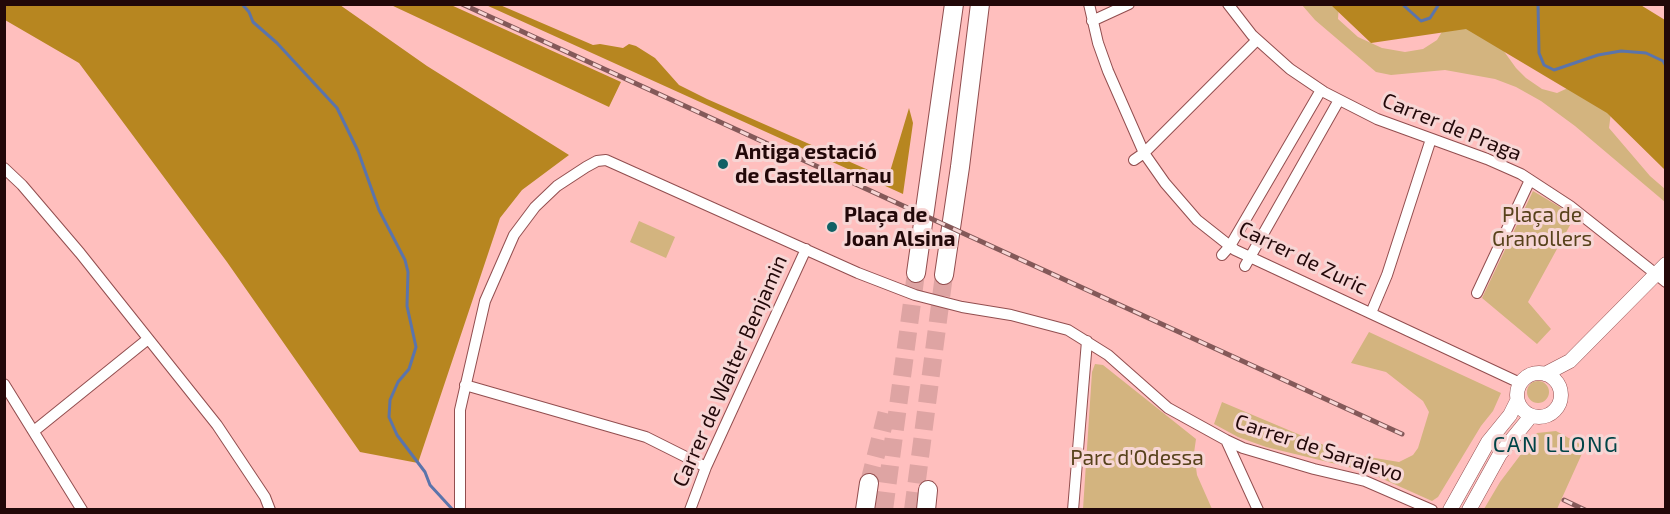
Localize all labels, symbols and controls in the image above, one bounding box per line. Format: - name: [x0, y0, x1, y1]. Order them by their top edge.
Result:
- street label: Carrer de Praga: [1379, 88, 1525, 166]
- place label: Antiga estació de Castellarnau: [735, 139, 892, 189]
- marker: Antiga estació de Castellarnau: [716, 157, 730, 171]
- place label: Plaça de Joan Alsina: [844, 202, 955, 252]
- park label: Plaça de Granollers: [1492, 202, 1592, 252]
- street label: Carrer de Zuric: [1234, 216, 1372, 300]
- marker: Plaça de Joan Alsina: [825, 220, 839, 234]
- street label: Carrer de Walter Benjamin: [667, 251, 793, 491]
- street label: Carrer de Sarajevo: [1232, 409, 1406, 487]
- district label: CAN LLONG: [1493, 432, 1619, 458]
- park label: Parc d'Odessa: [1070, 445, 1204, 471]

